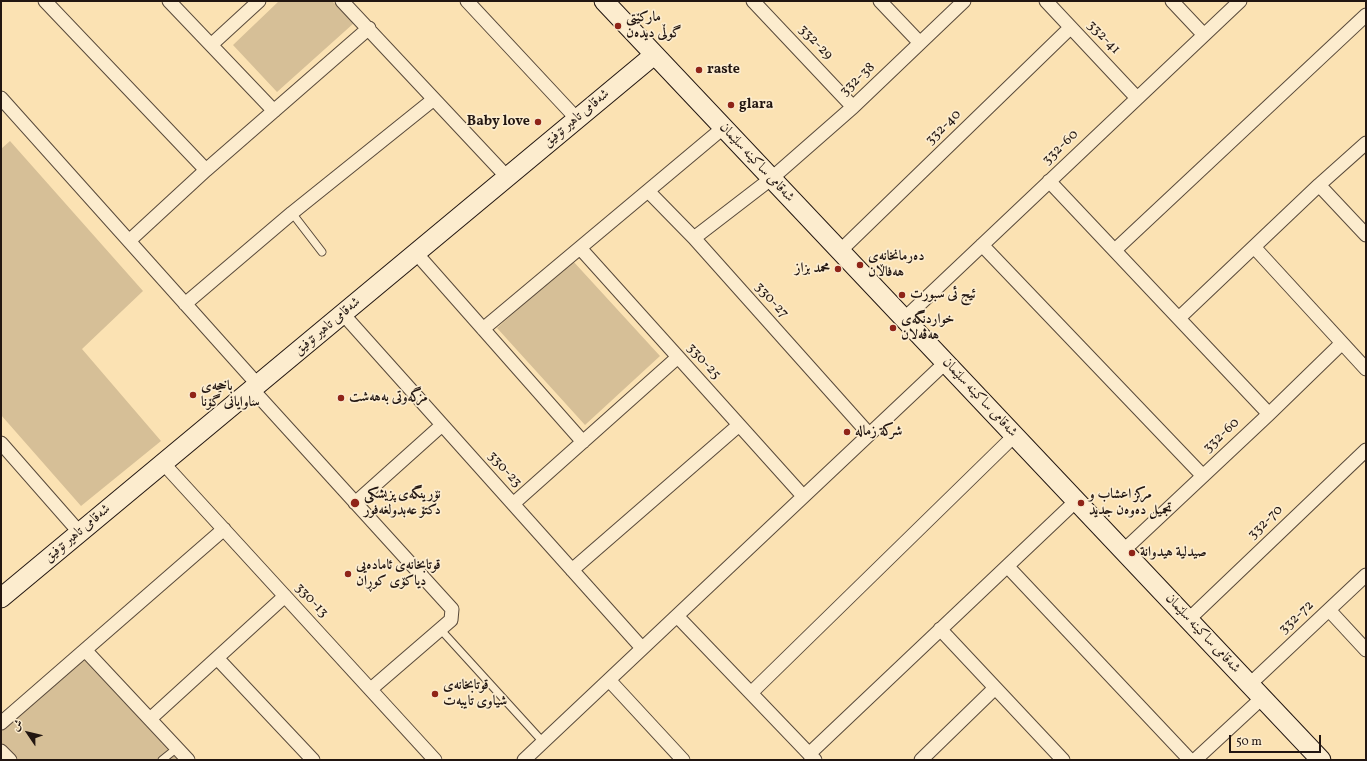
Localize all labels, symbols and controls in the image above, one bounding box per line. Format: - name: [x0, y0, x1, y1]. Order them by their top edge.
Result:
- place label: مارکێتی گوڵی دیدەن: [626, 10, 681, 42]
- street label: 332-41: [1083, 18, 1123, 58]
- marker: مارکێتی گوڵی دیدەن: [613, 21, 623, 31]
- street label: 332-29: [794, 22, 836, 64]
- street label: 332-38: [837, 60, 879, 100]
- place label: raste: [707, 62, 740, 78]
- marker: raste: [694, 65, 704, 75]
- street label: شەقامی تاهیر تۆفیق: [540, 86, 614, 152]
- place label: glara: [739, 97, 773, 113]
- marker: glara: [726, 100, 736, 110]
- street label: 332-40: [923, 107, 965, 149]
- place label: Baby love: [467, 114, 530, 130]
- marker: Baby love: [533, 117, 543, 127]
- street label: شەقامی ساکینە سلێمان: [715, 120, 797, 206]
- street label: 332-60: [1039, 127, 1083, 169]
- place label: دەرمانخانەی هەفاڵان: [868, 249, 925, 282]
- marker: دەرمانخانەی هەفاڵان: [855, 260, 865, 270]
- place label: محمد بزاز: [795, 261, 830, 277]
- marker: محمد بزاز: [833, 264, 843, 274]
- street label: 330-27: [750, 280, 792, 322]
- place label: ئیج ئی سبورت: [910, 287, 976, 303]
- marker: ئیج ئی سبورت: [897, 290, 907, 300]
- street label: شەقامی تاهیر تۆفیق: [291, 294, 365, 360]
- place label: خواردنگەی هەڤەلان: [901, 312, 954, 344]
- marker: خواردنگەی هەڤەلان: [888, 323, 898, 333]
- street label: 330-25: [682, 340, 724, 384]
- street label: شەقامی ساکینە سلێمان: [938, 355, 1020, 441]
- place label: باخچەی ساوایانی گۆنا: [201, 379, 260, 412]
- marker: باخچەی ساوایانی گۆنا: [188, 390, 198, 400]
- place label: مزگەوتی بەهەشت: [349, 390, 428, 406]
- marker: مزگەوتی بەهەشت: [336, 393, 346, 403]
- street label: 332-60: [1200, 415, 1244, 457]
- place label: شركة زماله: [855, 424, 902, 440]
- marker: شركة زماله: [842, 427, 852, 437]
- street label: 330-23: [483, 448, 525, 492]
- place label: نۆرینگەی پزیشکی دکتۆ عەبدولغەفور: [364, 487, 441, 520]
- place label: مرکز اعشاب و تجمیل دەوەن جدید: [1089, 487, 1172, 520]
- marker: نۆرینگەی پزیشکی دکتۆ عەبدولغەفور: [349, 497, 361, 509]
- marker: مرکز اعشاب و تجمیل دەوەن جدید: [1076, 498, 1086, 508]
- street label: شەقامی تاهیر تۆفیق: [41, 501, 115, 567]
- street label: 332-70: [1245, 502, 1287, 544]
- place label: صيدلية هيدوانة: [1140, 545, 1207, 561]
- marker: صيدلية هيدوانة: [1127, 548, 1137, 558]
- place label: قوتابخانەی ئامادەیی دیاکۆی کوڕان: [356, 558, 441, 590]
- marker: قوتابخانەی ئامادەیی دیاکۆی کوڕان: [343, 569, 353, 579]
- street label: 330-13: [291, 580, 331, 622]
- street label: شەقامی ساکینە سلێمان: [1161, 591, 1243, 677]
- street label: 332-72: [1276, 598, 1318, 638]
- place label: قوتابخانەی شیاوی تایبەت: [443, 678, 507, 710]
- marker: قوتابخانەی شیاوی تایبەت: [430, 689, 440, 699]
- north arrow: [8, 713, 48, 753]
- text: ش: [8, 717, 27, 735]
- scale bar: [1231, 727, 1323, 753]
- text: 50 m: [1236, 734, 1262, 750]

